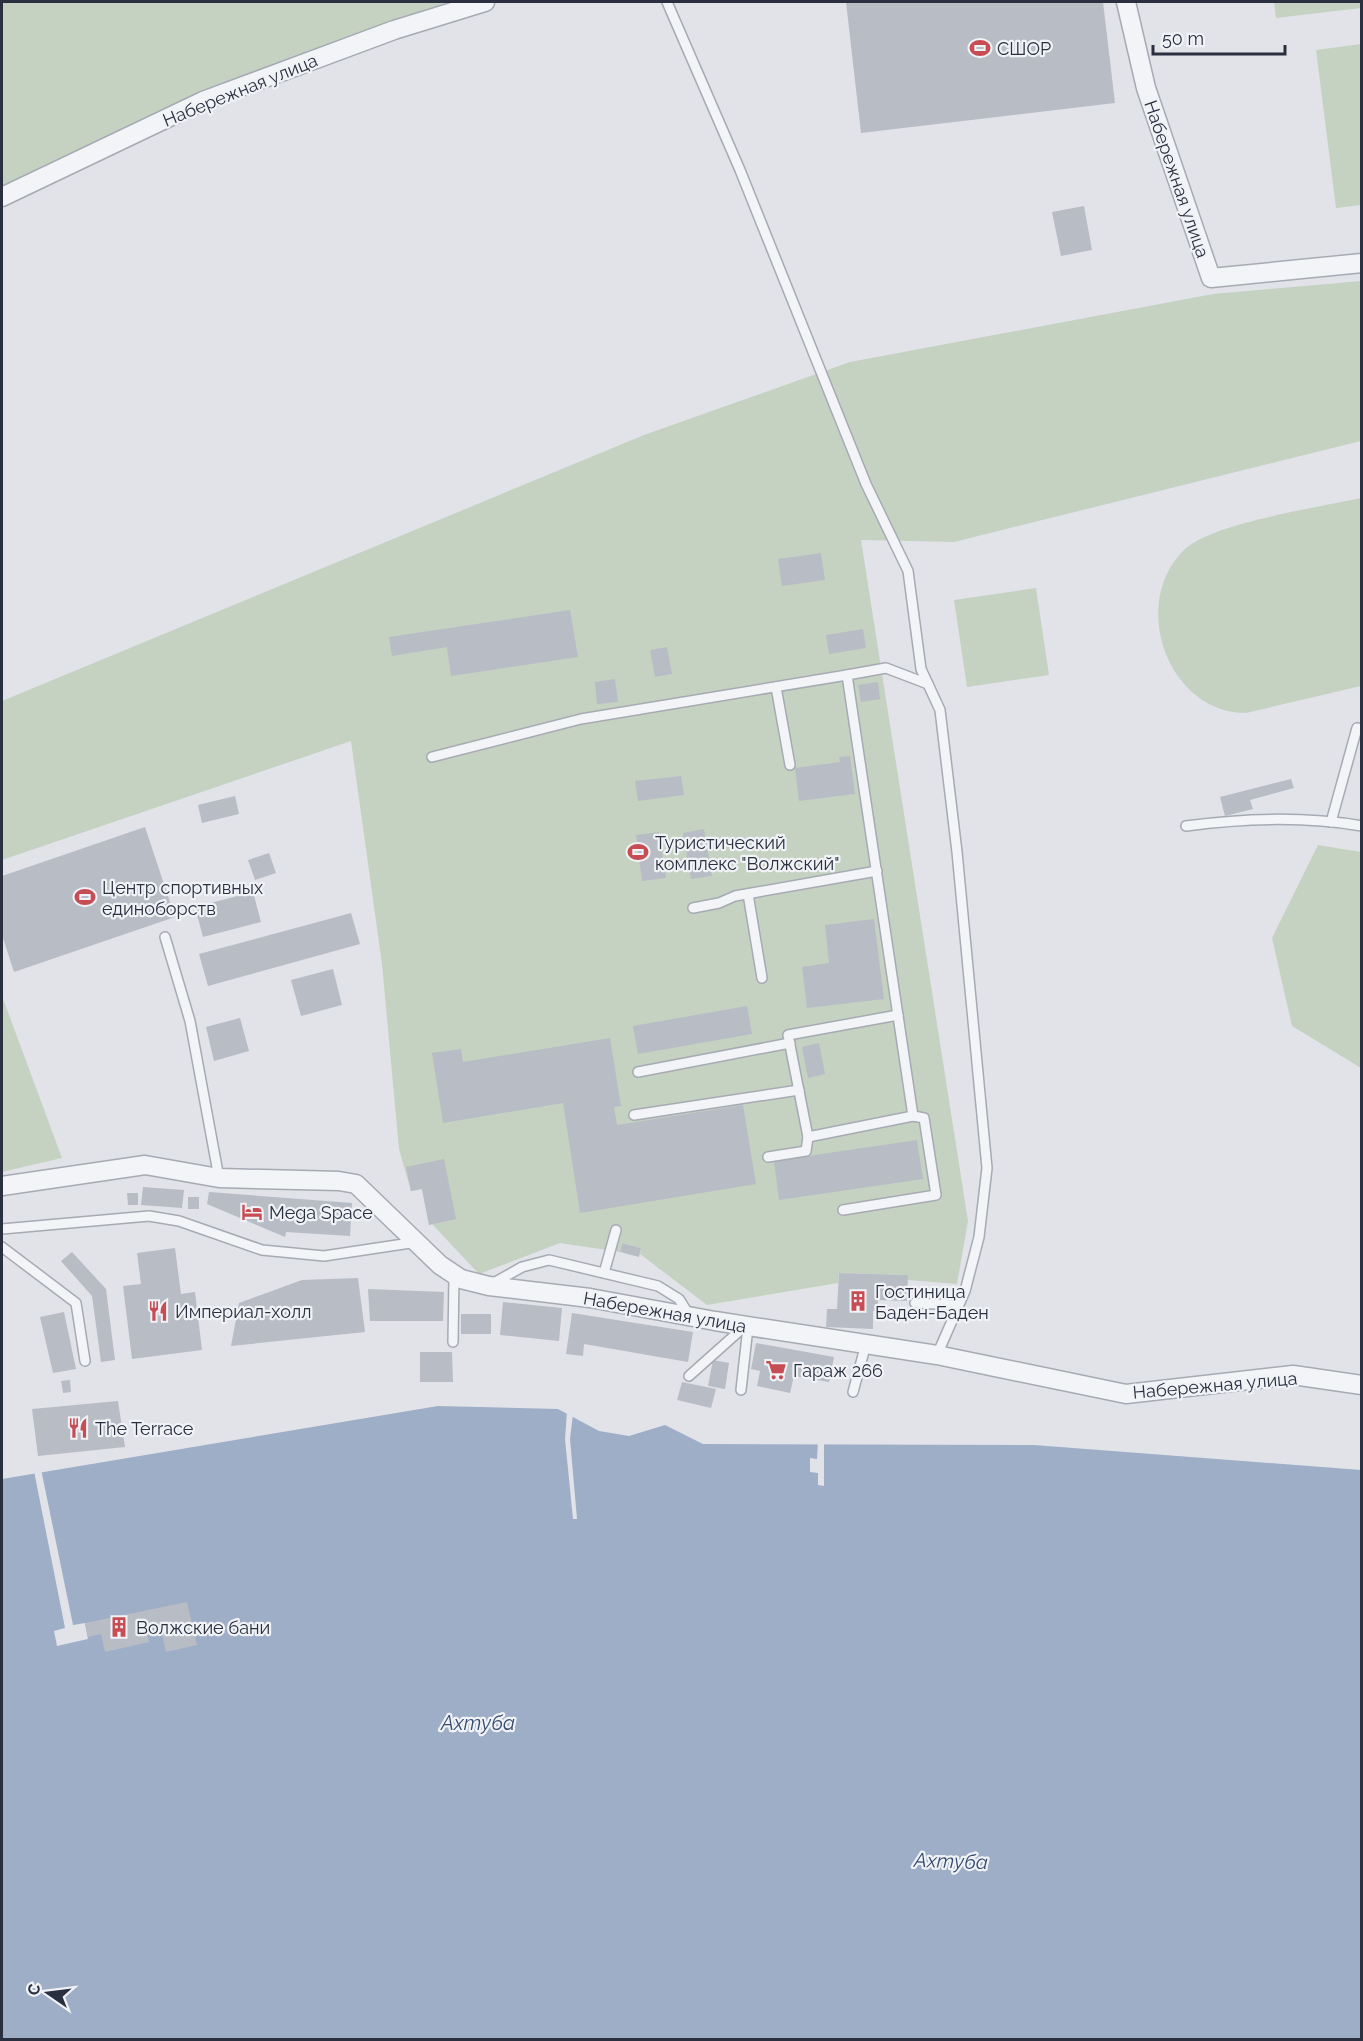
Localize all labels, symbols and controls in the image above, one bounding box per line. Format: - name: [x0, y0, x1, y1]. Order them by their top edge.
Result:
- scale bar: [1153, 18, 1285, 56]
- text: 50 m: [1162, 28, 1204, 49]
- sports icon: СШОР: [968, 36, 992, 60]
- place label: СШОР: [997, 38, 1051, 59]
- street label: Набережная улица: [160, 49, 320, 131]
- street label: Набережная улица: [1140, 98, 1214, 260]
- place label: Туристический комплекс "Волжский": [655, 832, 839, 874]
- sports icon: Туристический комплекс "Волжский": [626, 840, 650, 864]
- place label: Центр спортивных единоборств: [102, 877, 263, 919]
- sports icon: Центр спортивных единоборств: [73, 885, 97, 909]
- hotel icon: Mega Space: [240, 1200, 264, 1224]
- place label: Mega Space: [269, 1202, 373, 1223]
- place label: Гостиница Баден-Баден: [875, 1281, 989, 1323]
- street label: Набережная улица: [582, 1287, 748, 1337]
- building icon: Гостиница Баден-Баден: [846, 1289, 870, 1313]
- restaurant icon: Империал-холл: [146, 1299, 170, 1323]
- place label: Империал-холл: [175, 1301, 311, 1322]
- supermarket icon: Гараж 266: [764, 1358, 788, 1382]
- place label: Гараж 266: [793, 1360, 883, 1381]
- street label: Набережная улица: [1132, 1367, 1298, 1403]
- restaurant icon: The Terrace: [66, 1416, 90, 1440]
- place label: The Terrace: [95, 1418, 194, 1439]
- building icon: Волжские бани: [107, 1615, 131, 1639]
- place label: Волжские бани: [136, 1617, 270, 1638]
- water label: Ахтуба: [440, 1711, 515, 1735]
- water label: Ахтуба: [913, 1848, 988, 1874]
- north arrow: [18, 1963, 78, 2023]
- text: С: [23, 1982, 44, 1997]

